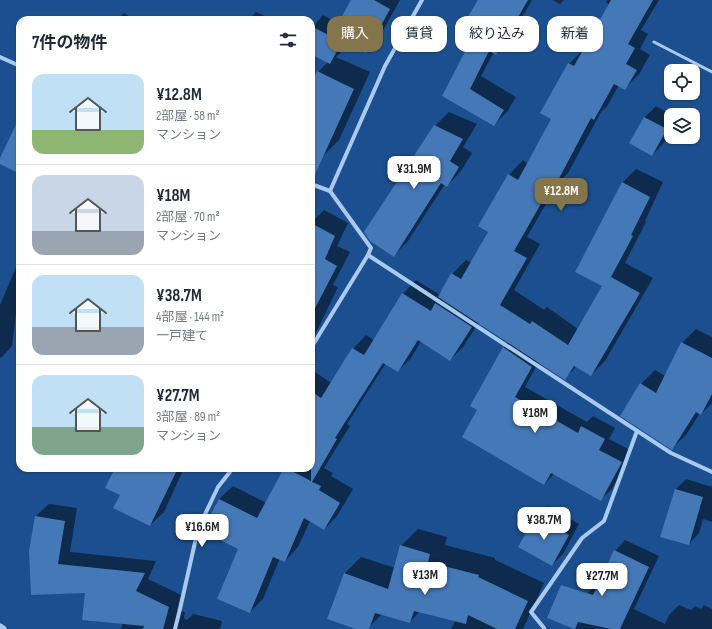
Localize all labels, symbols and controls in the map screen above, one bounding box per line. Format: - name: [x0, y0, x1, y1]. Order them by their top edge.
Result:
- chip: 購入: [327, 16, 383, 52]
- chip: 賃貸: [391, 16, 447, 52]
- chip: 絞り込み: [455, 16, 539, 52]
- chip: 新着: [547, 16, 603, 52]
- icon: filters: [277, 29, 299, 51]
- text: 7件の物件: [32, 33, 107, 53]
- map controls: [664, 64, 700, 144]
- button: locate: [664, 64, 700, 100]
- text: ¥12.8M: [156, 85, 202, 105]
- icon: home: [64, 90, 112, 138]
- text: 2部屋 · 58 m²: [156, 108, 219, 124]
- button: layers: [664, 108, 700, 144]
- text: マンション: [156, 127, 221, 143]
- pin: ¥31.9M: [381, 156, 447, 190]
- text: ¥31.9M: [396, 161, 432, 177]
- pin: ¥12.8M: [528, 178, 594, 212]
- text: ¥12.8M: [544, 183, 578, 199]
- text: ¥18M: [156, 186, 190, 206]
- icon: home: [64, 191, 112, 239]
- text: 2部屋 · 70 m²: [156, 209, 220, 225]
- text: マンション: [156, 228, 221, 244]
- text: ¥38.7M: [156, 286, 202, 306]
- icon: home: [64, 291, 112, 339]
- text: 4部屋 · 144 m²: [156, 309, 224, 325]
- text: 一戸建て: [156, 328, 208, 344]
- text: ¥27.7M: [156, 386, 199, 406]
- icon: home: [64, 391, 112, 439]
- pin: ¥18M: [511, 400, 559, 434]
- text: ¥18M: [522, 405, 548, 421]
- text: 3部屋 · 89 m²: [156, 409, 220, 425]
- text: マンション: [156, 428, 221, 444]
- pin: ¥38.7M: [511, 507, 577, 541]
- text: ¥38.7M: [527, 512, 561, 528]
- pin: ¥16.6M: [169, 514, 235, 548]
- text: ¥16.6M: [185, 519, 219, 535]
- pin: ¥13M: [401, 562, 449, 596]
- pin: ¥27.7M: [569, 563, 635, 597]
- text: ¥13M: [412, 567, 438, 583]
- text: ¥27.7M: [585, 568, 619, 584]

